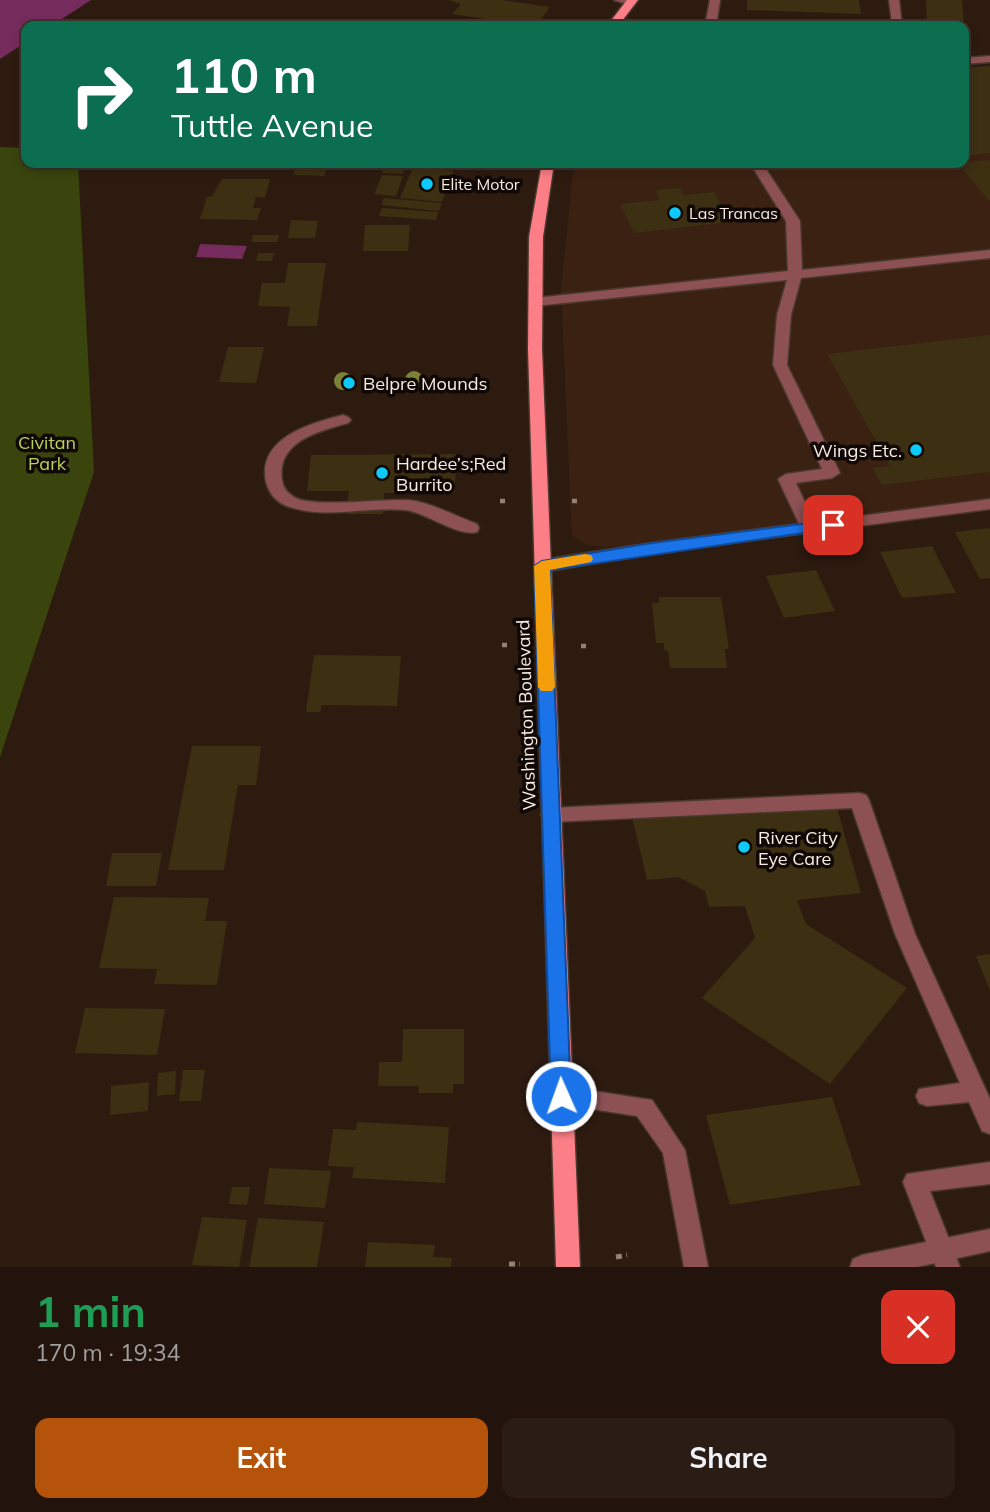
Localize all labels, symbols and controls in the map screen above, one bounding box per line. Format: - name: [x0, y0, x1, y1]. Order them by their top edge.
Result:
- text: 110 m: [171, 44, 317, 105]
- icon: right: [56, 49, 147, 140]
- text: Tuttle Avenue: [171, 105, 373, 145]
- place label: Elite Motor: [441, 174, 520, 194]
- marker: Elite Motor: [419, 176, 435, 192]
- place label: Las Trancas: [689, 203, 778, 223]
- marker: Las Trancas: [667, 205, 683, 221]
- place label: Belpre Mounds: [363, 372, 487, 395]
- marker: Belpre Mounds: [341, 375, 357, 391]
- park label: Civitan Park: [18, 431, 76, 475]
- place label: Wings Etc.: [813, 439, 902, 462]
- marker: Wings Etc.: [908, 442, 924, 458]
- place label: Hardee’s;Red Burrito: [396, 452, 506, 496]
- marker: Hardee’s;Red Burrito: [374, 465, 390, 481]
- pin: [803, 495, 863, 555]
- icon: arrive: [814, 506, 852, 544]
- street label: Washington Boulevard: [511, 619, 541, 811]
- place label: River City Eye Care: [758, 826, 838, 870]
- marker: River City Eye Care: [736, 839, 752, 855]
- position arrow: [524, 1059, 598, 1133]
- text: 1 min: [35, 1285, 146, 1338]
- button: close: [881, 1290, 955, 1364]
- text: 170 m · 19:34: [35, 1338, 180, 1367]
- button: Exit: [35, 1418, 488, 1498]
- button: Share: [502, 1418, 955, 1498]

